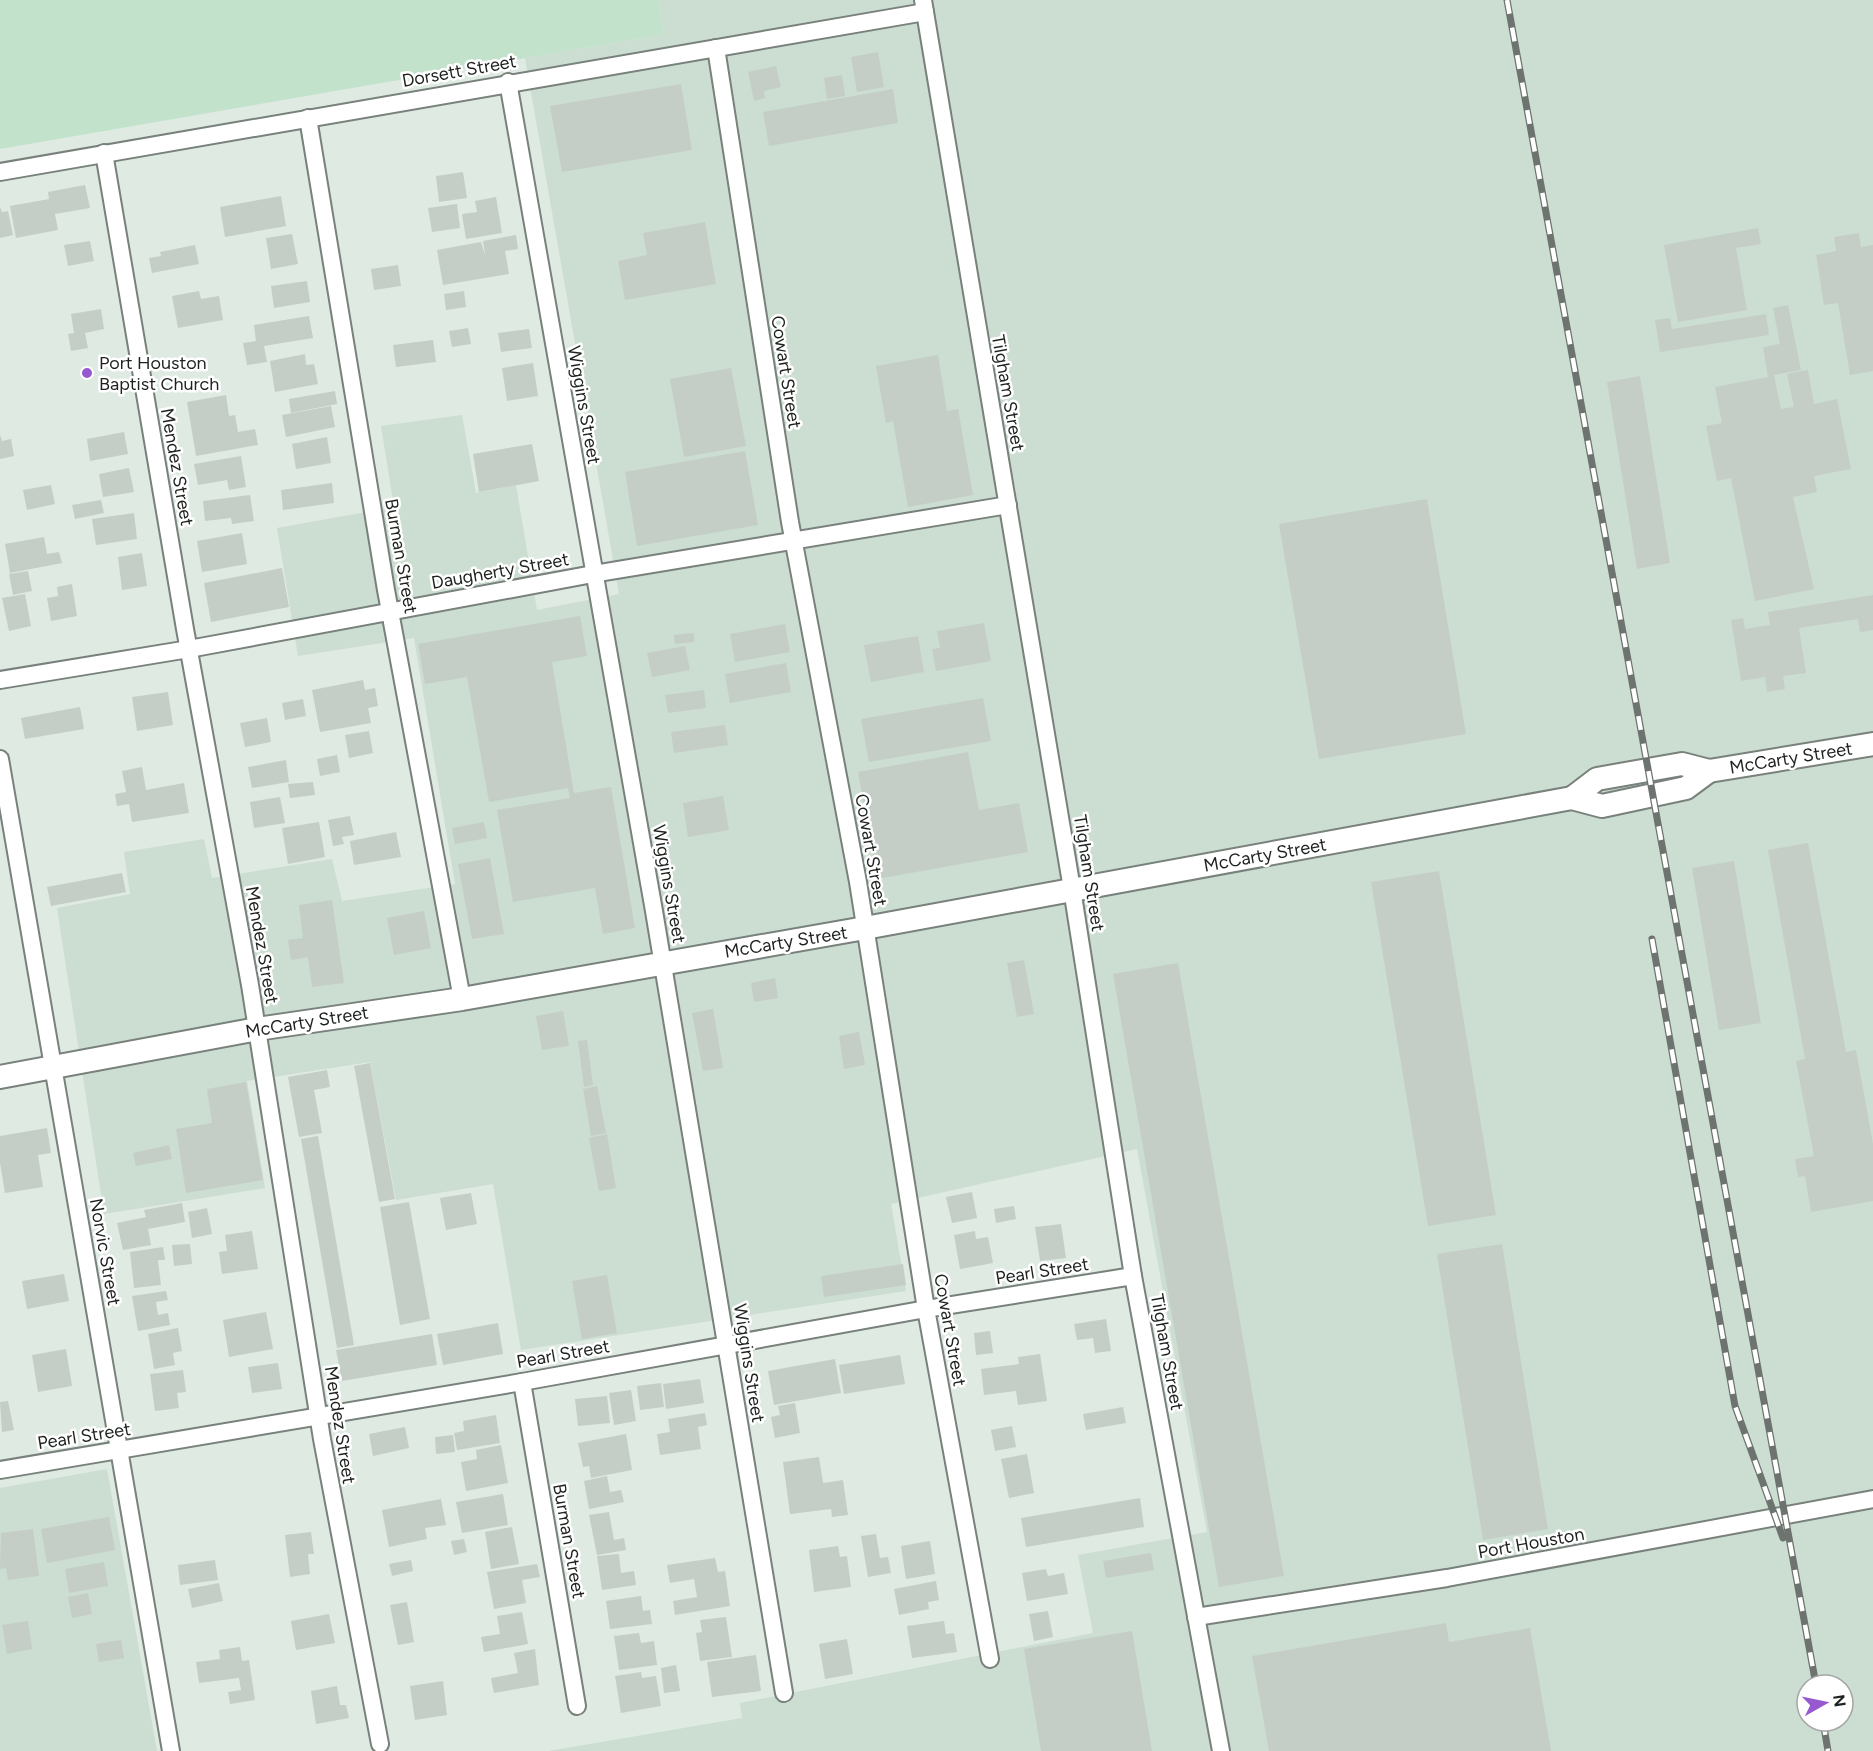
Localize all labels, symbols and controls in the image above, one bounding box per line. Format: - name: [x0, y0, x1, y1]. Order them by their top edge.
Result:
- street label: Dorsett Street: [400, 50, 518, 92]
- street label: Cowart Street: [766, 314, 806, 430]
- street label: Tilgham Street: [987, 333, 1029, 453]
- street label: Wiggins Street: [563, 344, 605, 466]
- place label: Port Houston Baptist Church: [99, 352, 219, 395]
- marker: Port Houston Baptist Church: [80, 366, 94, 380]
- street label: Mendez Street: [156, 406, 198, 528]
- street label: Burman Street: [380, 497, 422, 615]
- street label: Daugherty Street: [430, 548, 571, 594]
- street label: McCarty Street: [1728, 737, 1854, 779]
- street label: Cowart Street: [850, 792, 892, 908]
- street label: Tilgham Street: [1069, 813, 1109, 933]
- street label: Wiggins Street: [648, 823, 690, 945]
- street label: McCarty Street: [1202, 833, 1328, 877]
- street label: Mendez Street: [241, 884, 283, 1006]
- street label: McCarty Street: [723, 921, 849, 963]
- street label: McCarty Street: [244, 1001, 370, 1043]
- street label: Norvic Street: [85, 1197, 125, 1308]
- street label: Pearl Street: [994, 1253, 1090, 1289]
- street label: Cowart Street: [929, 1272, 971, 1388]
- street label: Tilgham Street: [1146, 1292, 1188, 1412]
- street label: Wiggins Street: [729, 1302, 769, 1424]
- street label: Pearl Street: [515, 1335, 611, 1373]
- street label: Mendez Street: [320, 1364, 360, 1486]
- street label: Pearl Street: [36, 1418, 132, 1454]
- street label: Burman Street: [548, 1482, 590, 1600]
- street label: Port Houston: [1476, 1523, 1586, 1563]
- north arrow: [1795, 1673, 1855, 1733]
- text: N: [1829, 1693, 1850, 1708]

